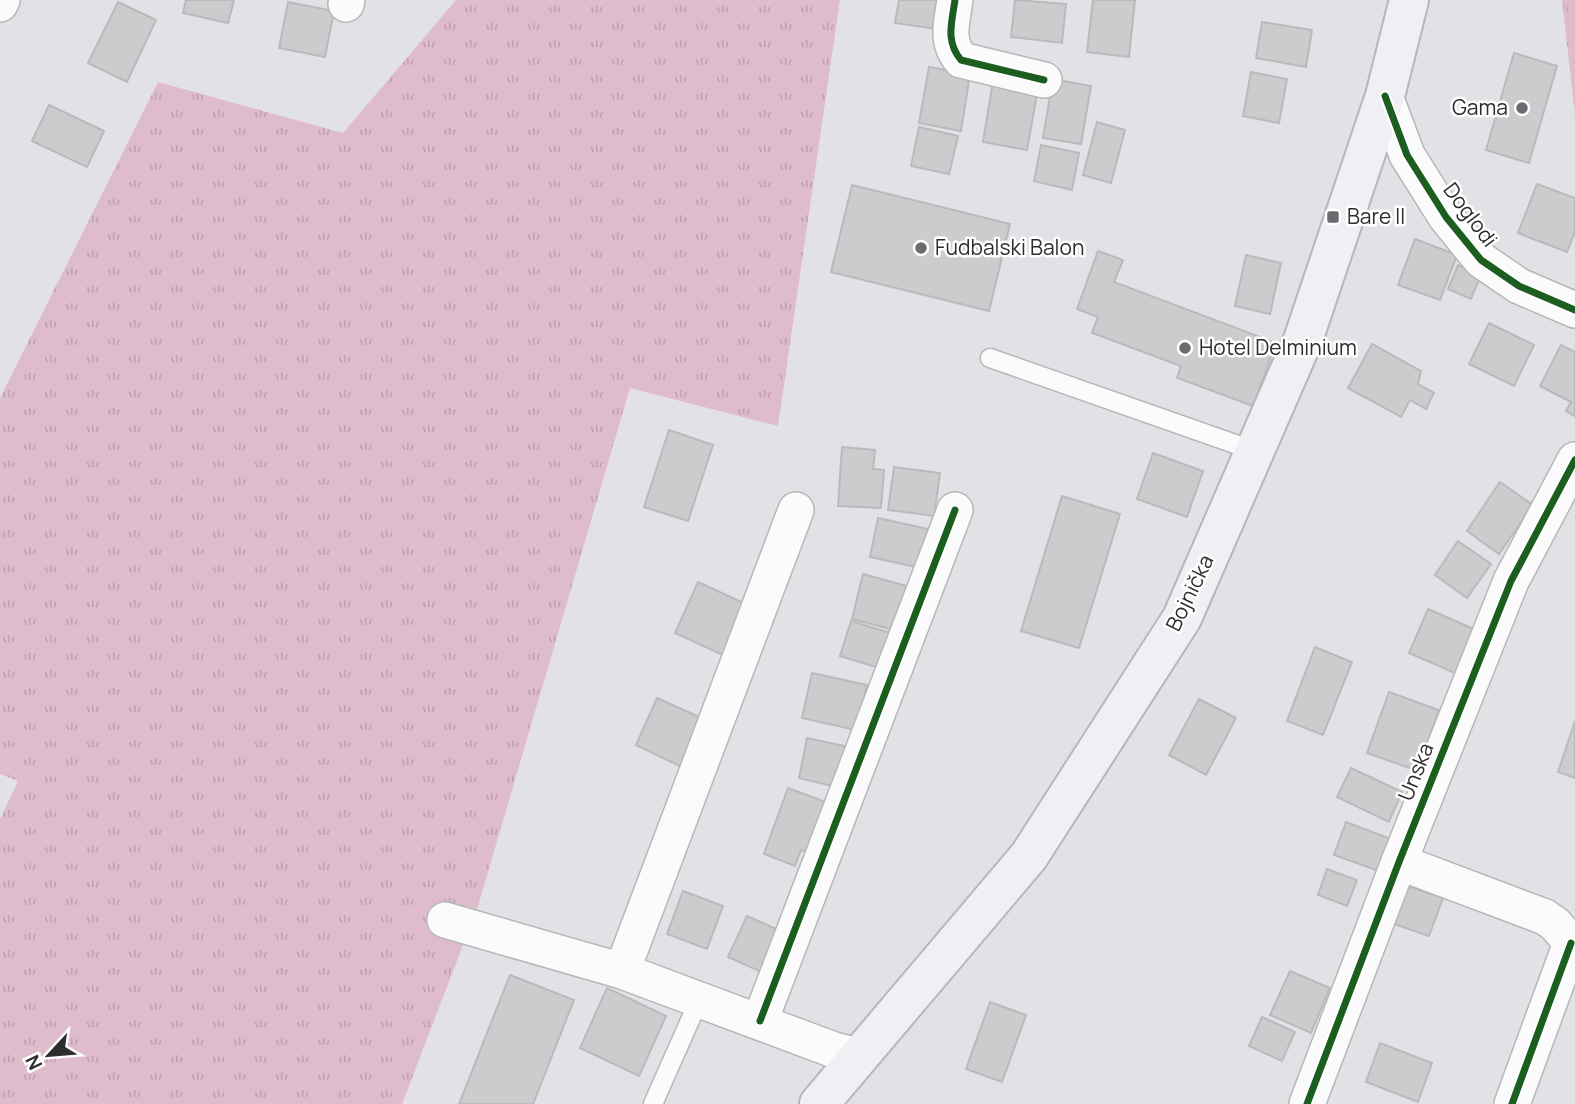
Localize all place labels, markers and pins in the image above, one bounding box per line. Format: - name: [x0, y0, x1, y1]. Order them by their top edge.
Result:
- place label: Gama: [1452, 93, 1508, 121]
- marker: Gama: [1514, 100, 1530, 116]
- place label: Bare II: [1347, 202, 1405, 230]
- marker: Bare II: [1325, 209, 1341, 225]
- place label: Fudbalski Balon: [935, 233, 1084, 261]
- marker: Fudbalski Balon: [913, 240, 929, 256]
- place label: Hotel Delminium: [1199, 333, 1357, 361]
- marker: Hotel Delminium: [1177, 340, 1193, 356]

